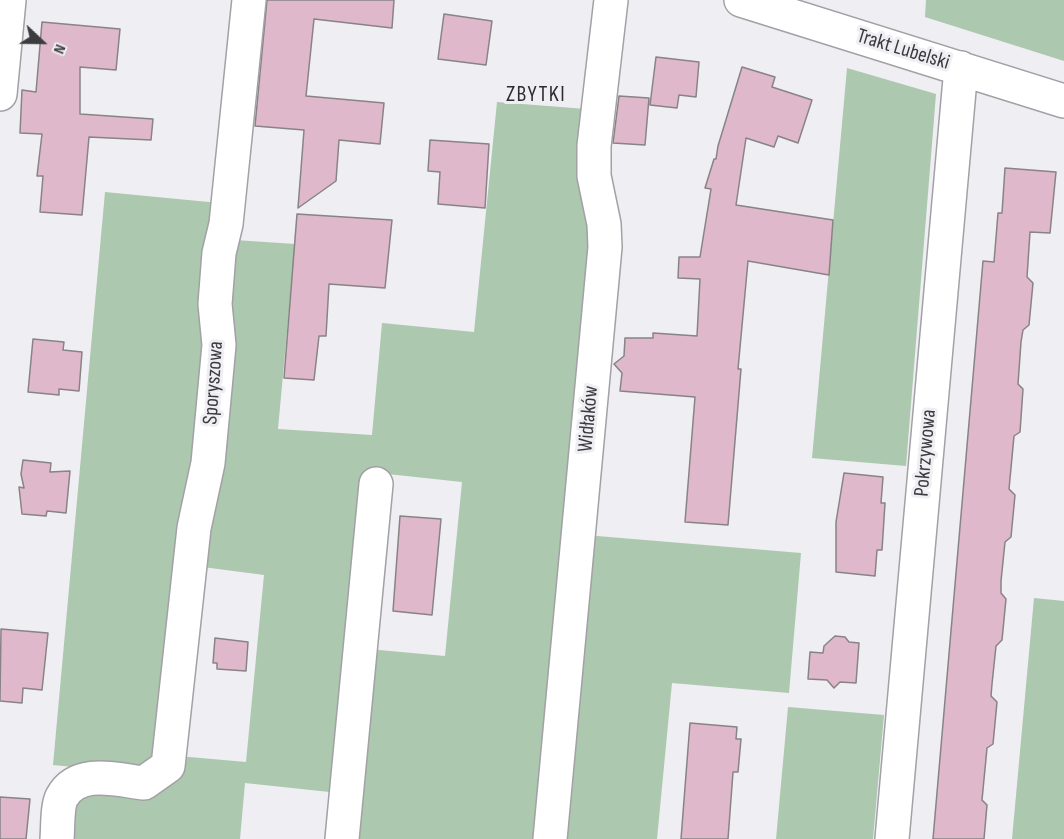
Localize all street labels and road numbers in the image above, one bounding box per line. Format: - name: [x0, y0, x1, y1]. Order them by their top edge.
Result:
- street label: Trakt Lubelski: [854, 24, 952, 76]
- street label: Sporyszowa: [199, 341, 229, 425]
- street label: Widłaków: [574, 385, 604, 453]
- street label: Pokrzywowa: [910, 408, 942, 498]

